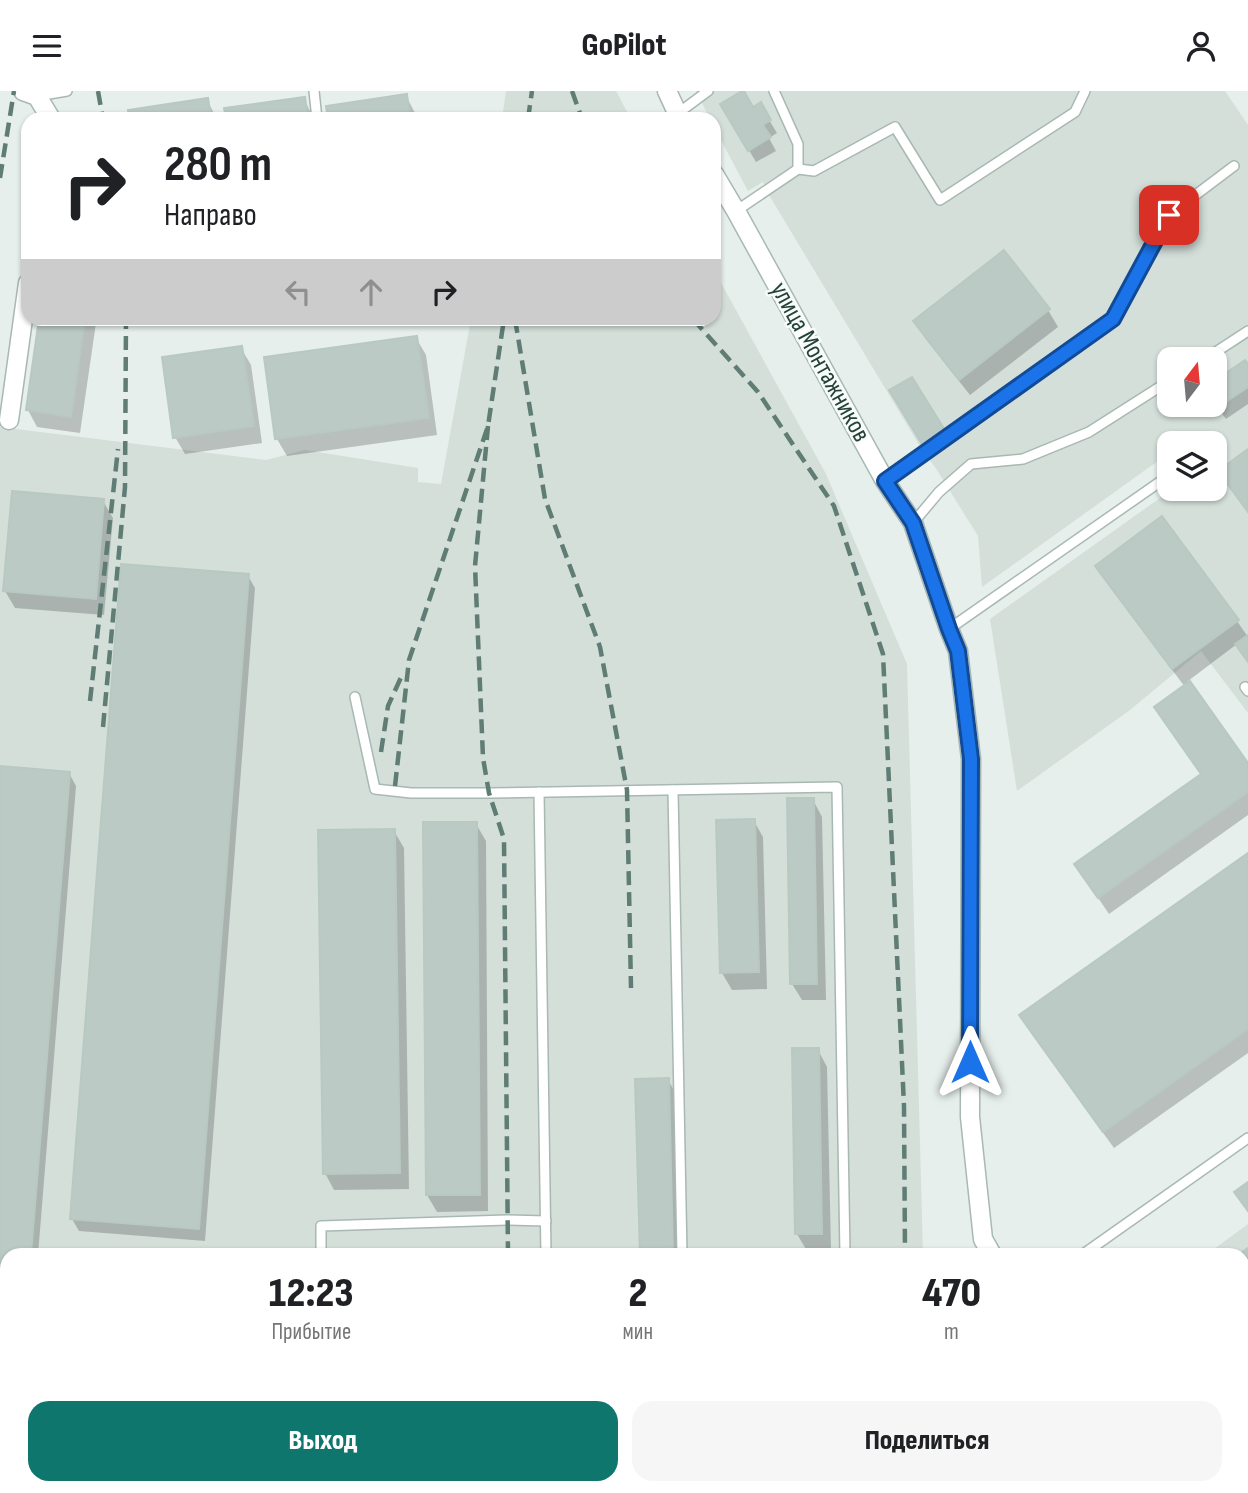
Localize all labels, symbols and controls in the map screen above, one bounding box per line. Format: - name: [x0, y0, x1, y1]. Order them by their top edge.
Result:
- text: GoPilot: [582, 26, 666, 65]
- icon: menu: [28, 27, 66, 65]
- icon: person: [1182, 27, 1220, 65]
- text: 280 m: [164, 136, 272, 195]
- icon: right: [49, 140, 140, 231]
- pin: [1139, 185, 1199, 245]
- text: Направо: [164, 196, 257, 235]
- icon: arrive: [1150, 196, 1188, 234]
- icon: left: [279, 273, 317, 311]
- icon: ahead: [352, 273, 390, 311]
- icon: right: [425, 273, 463, 311]
- street label: улица Монтажников: [763, 277, 877, 447]
- north arrow: [1157, 347, 1227, 417]
- map controls: [1157, 347, 1227, 501]
- button: layers: [1157, 431, 1227, 501]
- position arrow: [933, 1025, 1007, 1099]
- text: 12:23: [269, 1268, 354, 1319]
- text: 2: [628, 1268, 647, 1319]
- text: 470: [922, 1268, 981, 1319]
- text: Прибытие: [271, 1318, 351, 1346]
- text: мин: [623, 1318, 653, 1346]
- text: m: [944, 1318, 959, 1346]
- button: Выход: [28, 1401, 618, 1481]
- button: Поделиться: [632, 1401, 1222, 1481]

